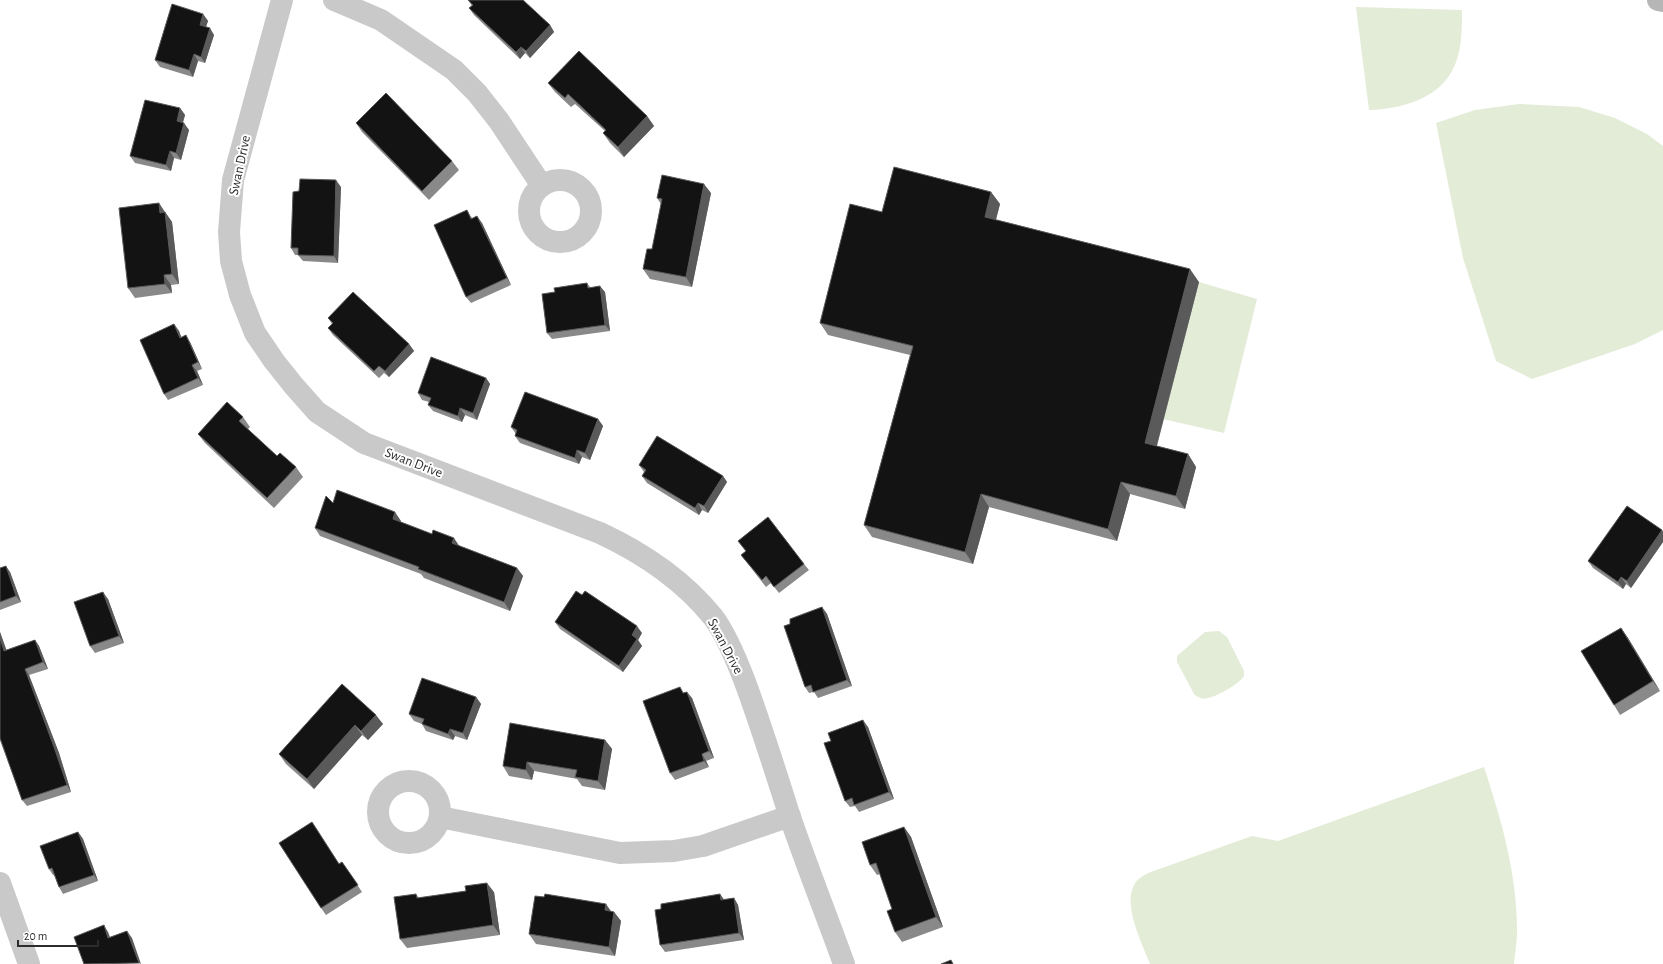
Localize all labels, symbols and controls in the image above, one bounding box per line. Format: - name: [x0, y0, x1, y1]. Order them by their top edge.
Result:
- street label: Swan Drive: [227, 134, 253, 196]
- street label: Swan Drive: [383, 446, 444, 480]
- street label: Swan Drive: [705, 616, 746, 676]
- scale bar: [18, 922, 98, 948]
- text: 20 m: [24, 930, 47, 942]

